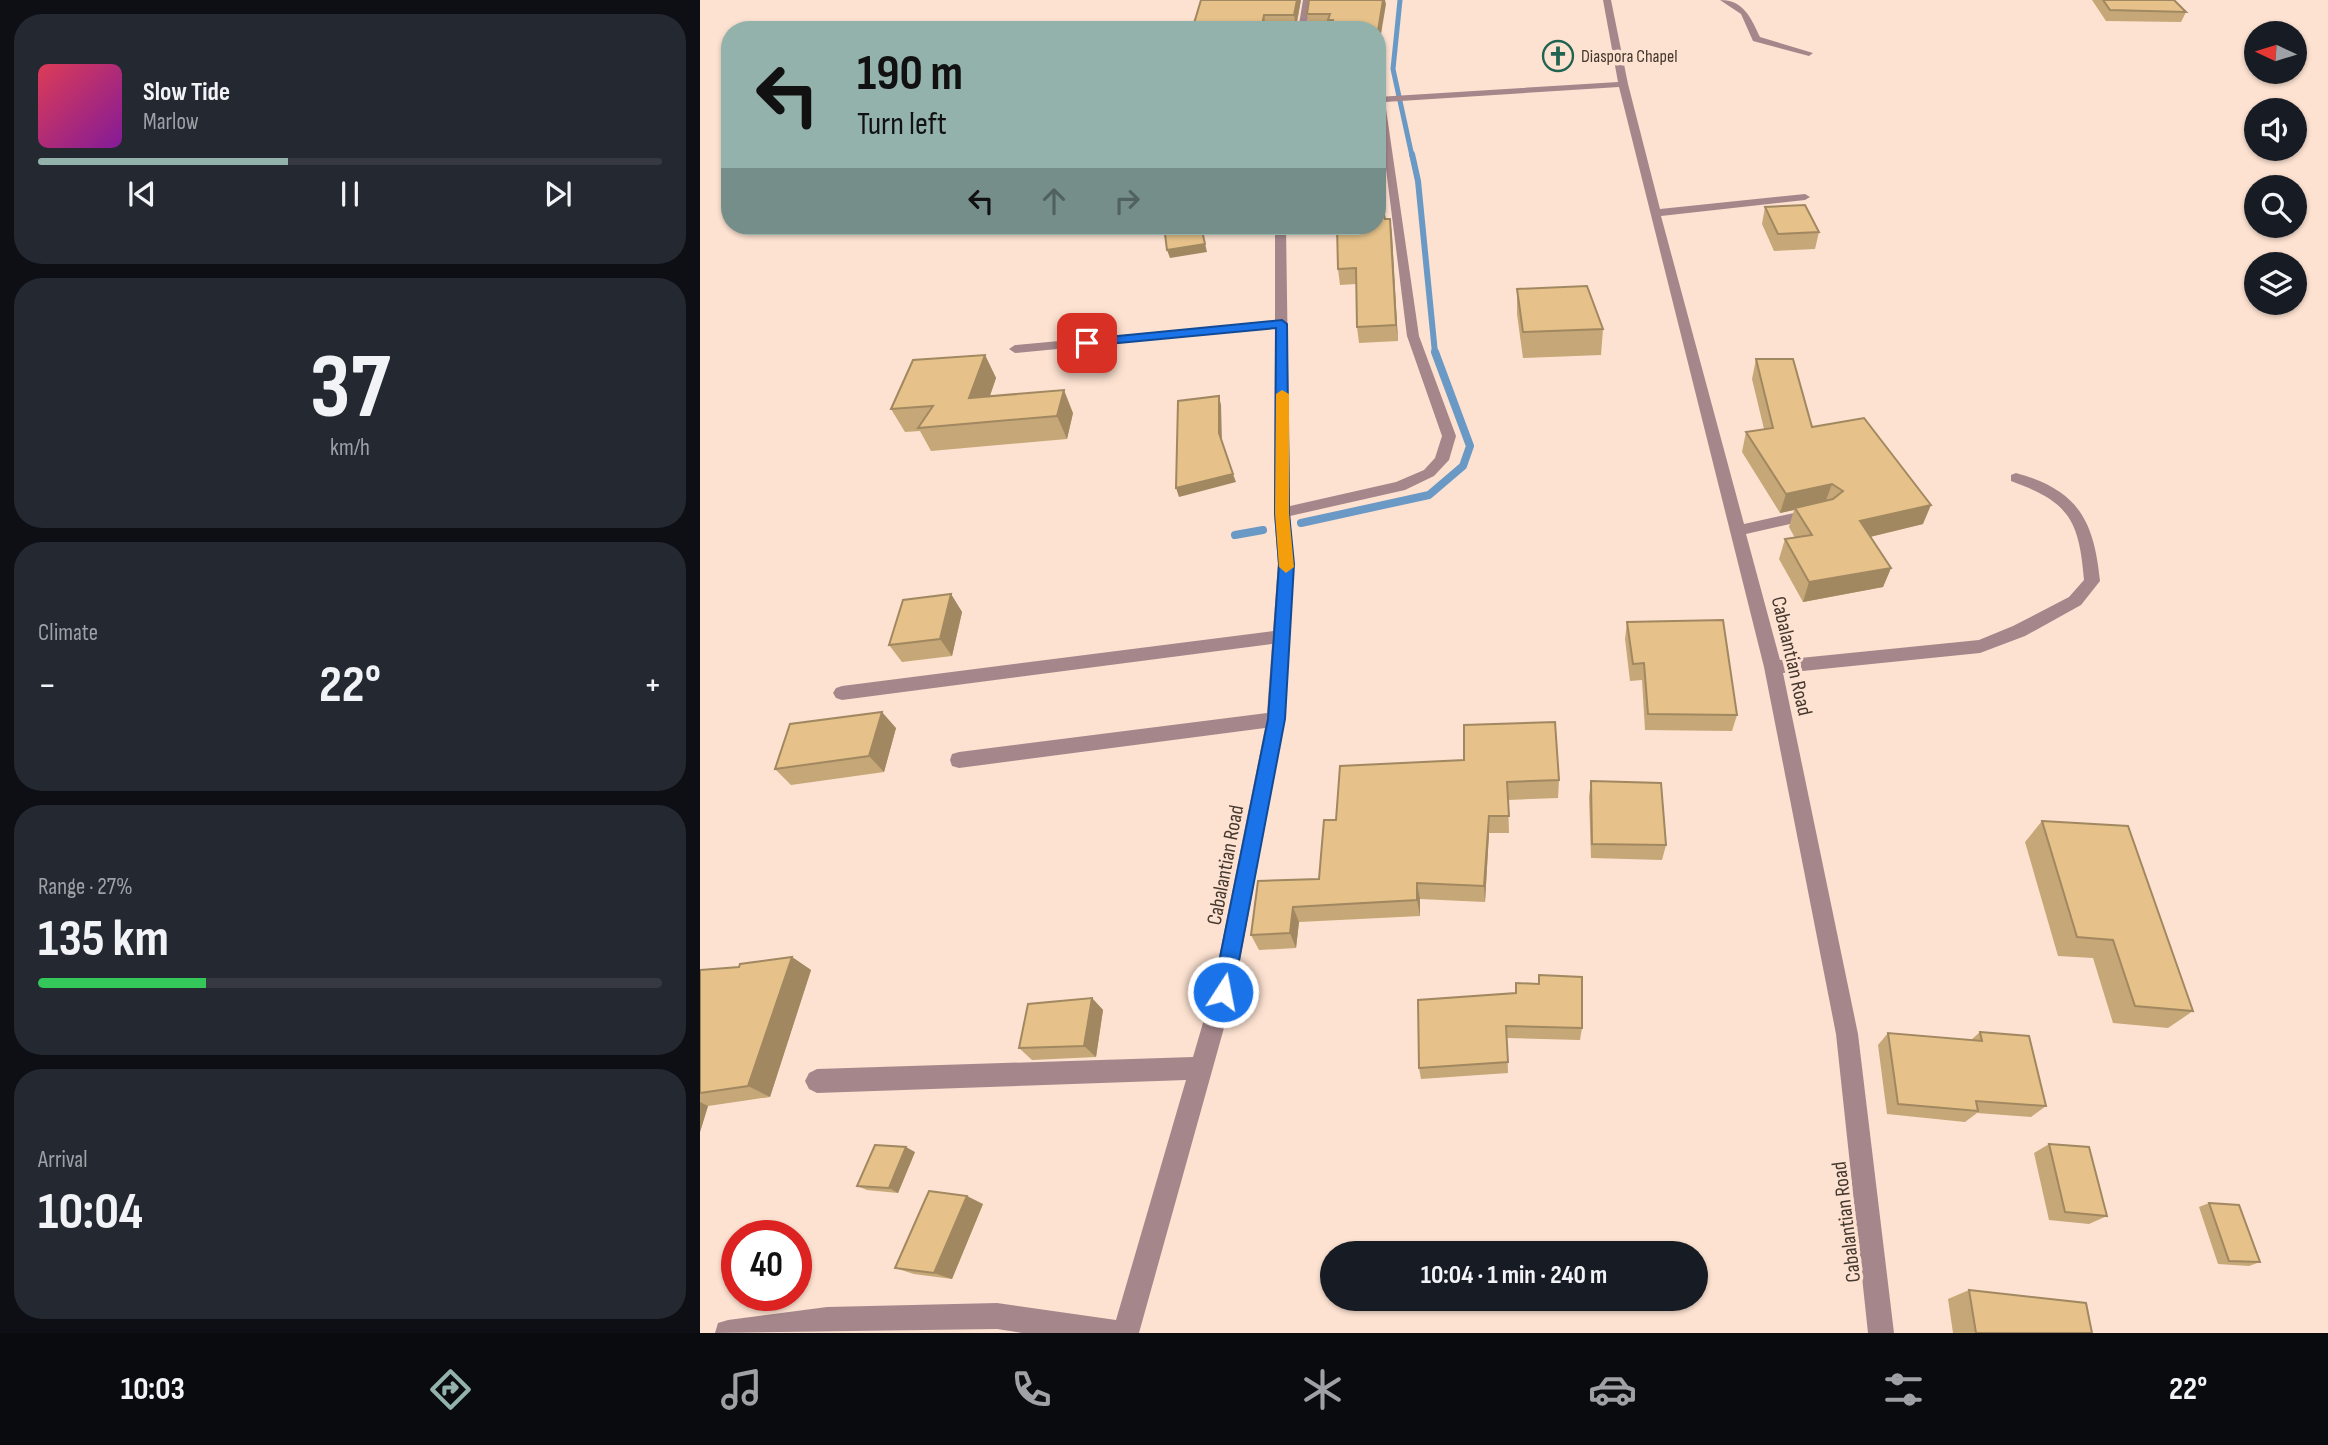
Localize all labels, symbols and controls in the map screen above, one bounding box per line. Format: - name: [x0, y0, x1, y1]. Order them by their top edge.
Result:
- north arrow: [2244, 21, 2306, 84]
- map controls: [2244, 21, 2307, 315]
- church icon: Diaspora Chapel: [1541, 39, 1575, 73]
- text: 190 m: [857, 45, 963, 104]
- place label: Diaspora Chapel: [1581, 46, 1678, 67]
- icon: left: [742, 49, 833, 140]
- text: Slow Tide: [143, 77, 230, 108]
- button: sound: [2244, 98, 2307, 161]
- text: Turn left: [857, 105, 947, 144]
- text: Marlow: [143, 108, 199, 136]
- icon: previous: [123, 175, 161, 213]
- icon: pause: [331, 175, 369, 213]
- icon: next: [539, 175, 577, 213]
- button: search: [2244, 175, 2307, 238]
- icon: left: [962, 182, 1000, 220]
- icon: ahead: [1035, 182, 1073, 220]
- icon: right: [1108, 182, 1146, 220]
- button: layers: [2244, 252, 2307, 315]
- pin: [1057, 313, 1117, 373]
- icon: arrive: [1068, 324, 1106, 362]
- text: 37: [310, 334, 390, 443]
- text: km/h: [330, 434, 370, 462]
- street label: Cabalantian Road: [1766, 594, 1817, 718]
- text: Climate: [38, 619, 98, 647]
- text: 22°: [319, 654, 381, 717]
- text: −: [38, 663, 57, 708]
- text: +: [643, 663, 662, 708]
- street label: Cabalantian Road: [1202, 803, 1249, 927]
- text: Range · 27%: [38, 873, 133, 901]
- text: 135 km: [38, 908, 169, 971]
- position arrow: [1186, 955, 1260, 1029]
- text: Arrival: [38, 1146, 87, 1174]
- street label: Cabalantian Road: [1827, 1160, 1866, 1284]
- text: 10:04: [38, 1181, 143, 1244]
- speed limit sign: 40: [721, 1220, 812, 1311]
- text: 10:04 · 1 min · 240 m: [1421, 1260, 1607, 1291]
- icon: directions: [426, 1365, 475, 1414]
- icon: music: [717, 1365, 766, 1414]
- icon: phone: [1007, 1365, 1056, 1414]
- icon: climate: [1298, 1365, 1347, 1414]
- icon: car: [1588, 1365, 1637, 1414]
- icon: filters: [1879, 1365, 1928, 1414]
- text: 10:03: [121, 1370, 185, 1409]
- text: 22°: [2169, 1370, 2207, 1409]

